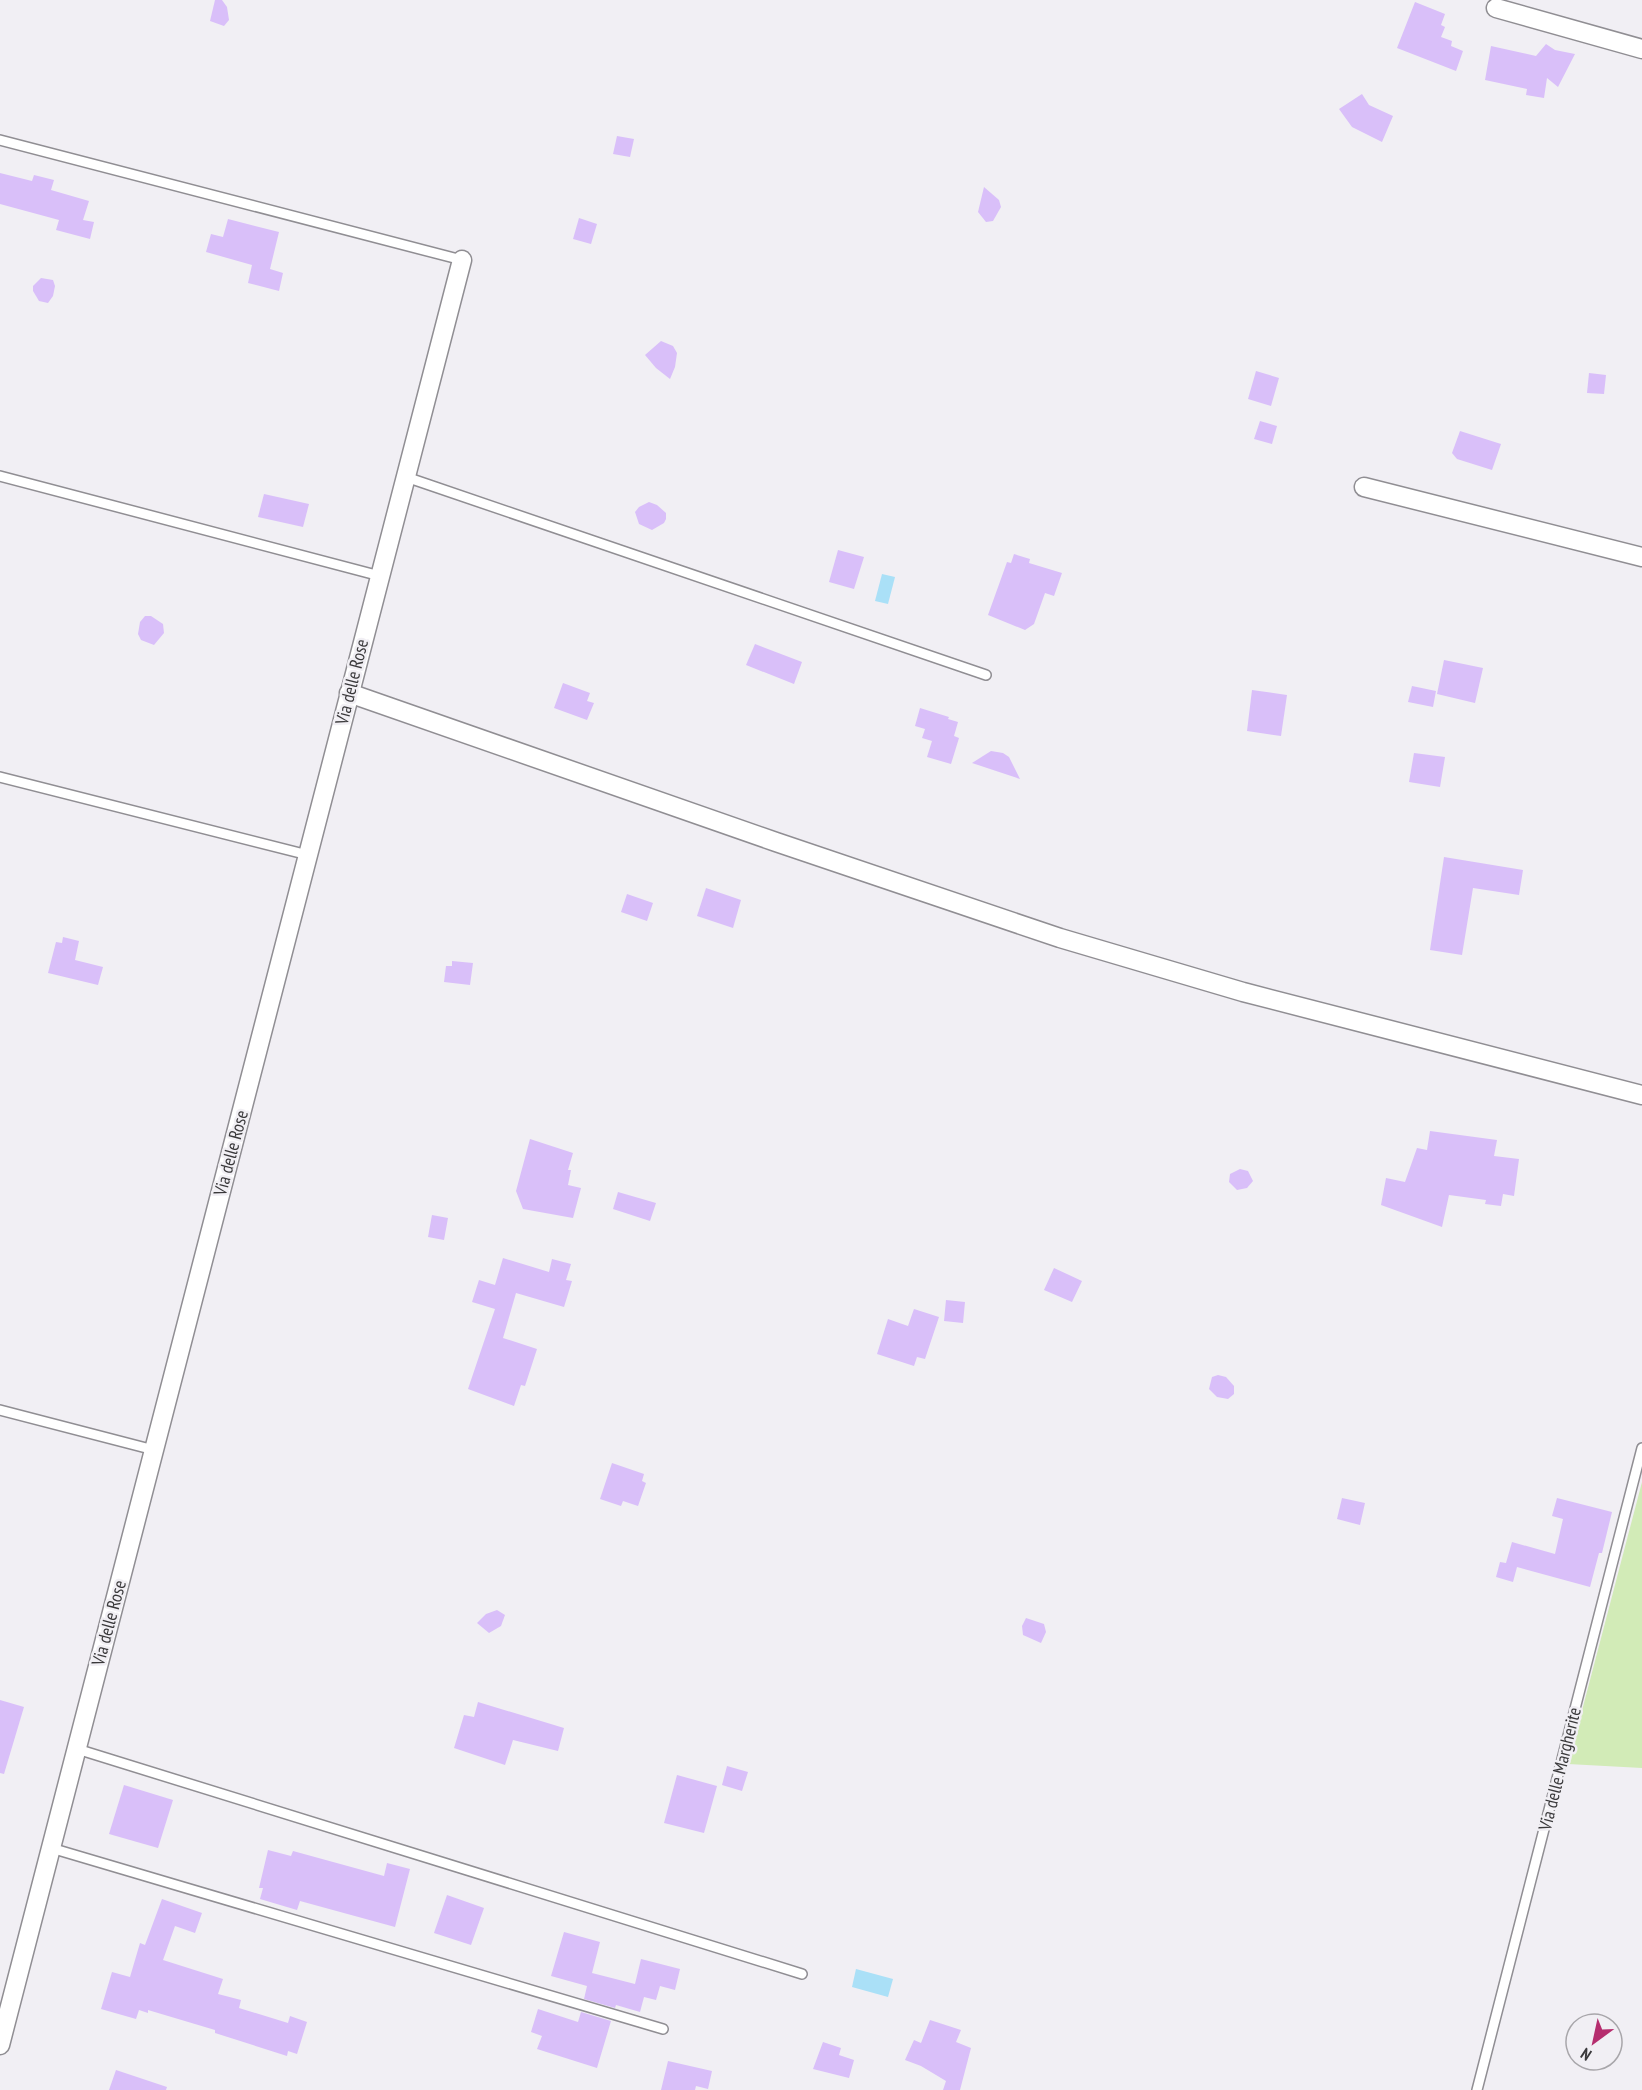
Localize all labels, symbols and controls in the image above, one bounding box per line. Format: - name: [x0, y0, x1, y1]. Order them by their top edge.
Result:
- street label: Via delle Rose: [330, 637, 373, 728]
- street label: Via delle Rose: [208, 1108, 253, 1199]
- street label: Via delle Rose: [86, 1578, 131, 1669]
- street label: Via delle Margherite: [1533, 1705, 1586, 1834]
- north arrow: [1564, 2012, 1624, 2072]
- text: N: [1577, 2044, 1595, 2065]

